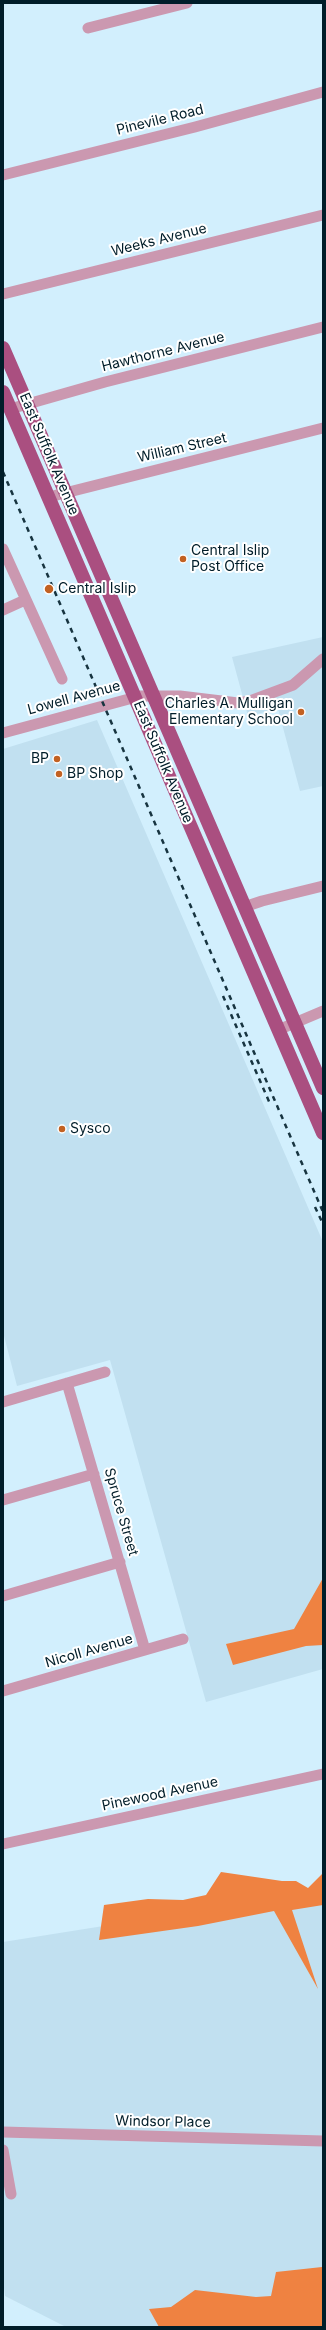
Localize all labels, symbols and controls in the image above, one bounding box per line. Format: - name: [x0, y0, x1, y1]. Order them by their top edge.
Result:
- street label: Pinevile Road: [115, 101, 205, 139]
- street label: Weeks Avenue: [110, 220, 208, 260]
- street label: Hawthorne Avenue: [100, 329, 226, 375]
- street label: East Suffolk Avenue: [16, 390, 82, 518]
- street label: William Street: [136, 430, 228, 466]
- place label: Central Islip Post Office: [191, 543, 269, 576]
- marker: Central Islip Post Office: [178, 554, 188, 564]
- place label: Central Islip: [58, 581, 136, 597]
- marker: Central Islip: [43, 583, 55, 595]
- street label: Lowell Avenue: [26, 678, 122, 718]
- place label: Charles A. Mulligan Elementary School: [165, 696, 293, 728]
- street label: East Suffolk Avenue: [130, 698, 196, 826]
- marker: Charles A. Mulligan Elementary School: [296, 707, 306, 717]
- place label: BP: [31, 751, 49, 767]
- marker: BP: [52, 754, 62, 764]
- place label: BP Shop: [67, 766, 123, 782]
- marker: BP Shop: [54, 769, 64, 779]
- place label: Sysco: [70, 1121, 111, 1137]
- marker: Sysco: [57, 1124, 67, 1134]
- street label: Spruce Street: [100, 1466, 142, 1558]
- street label: Nicoll Avenue: [43, 1630, 135, 1672]
- street label: Pinewood Avenue: [100, 1773, 220, 1815]
- street label: Windsor Place: [115, 2113, 211, 2131]

